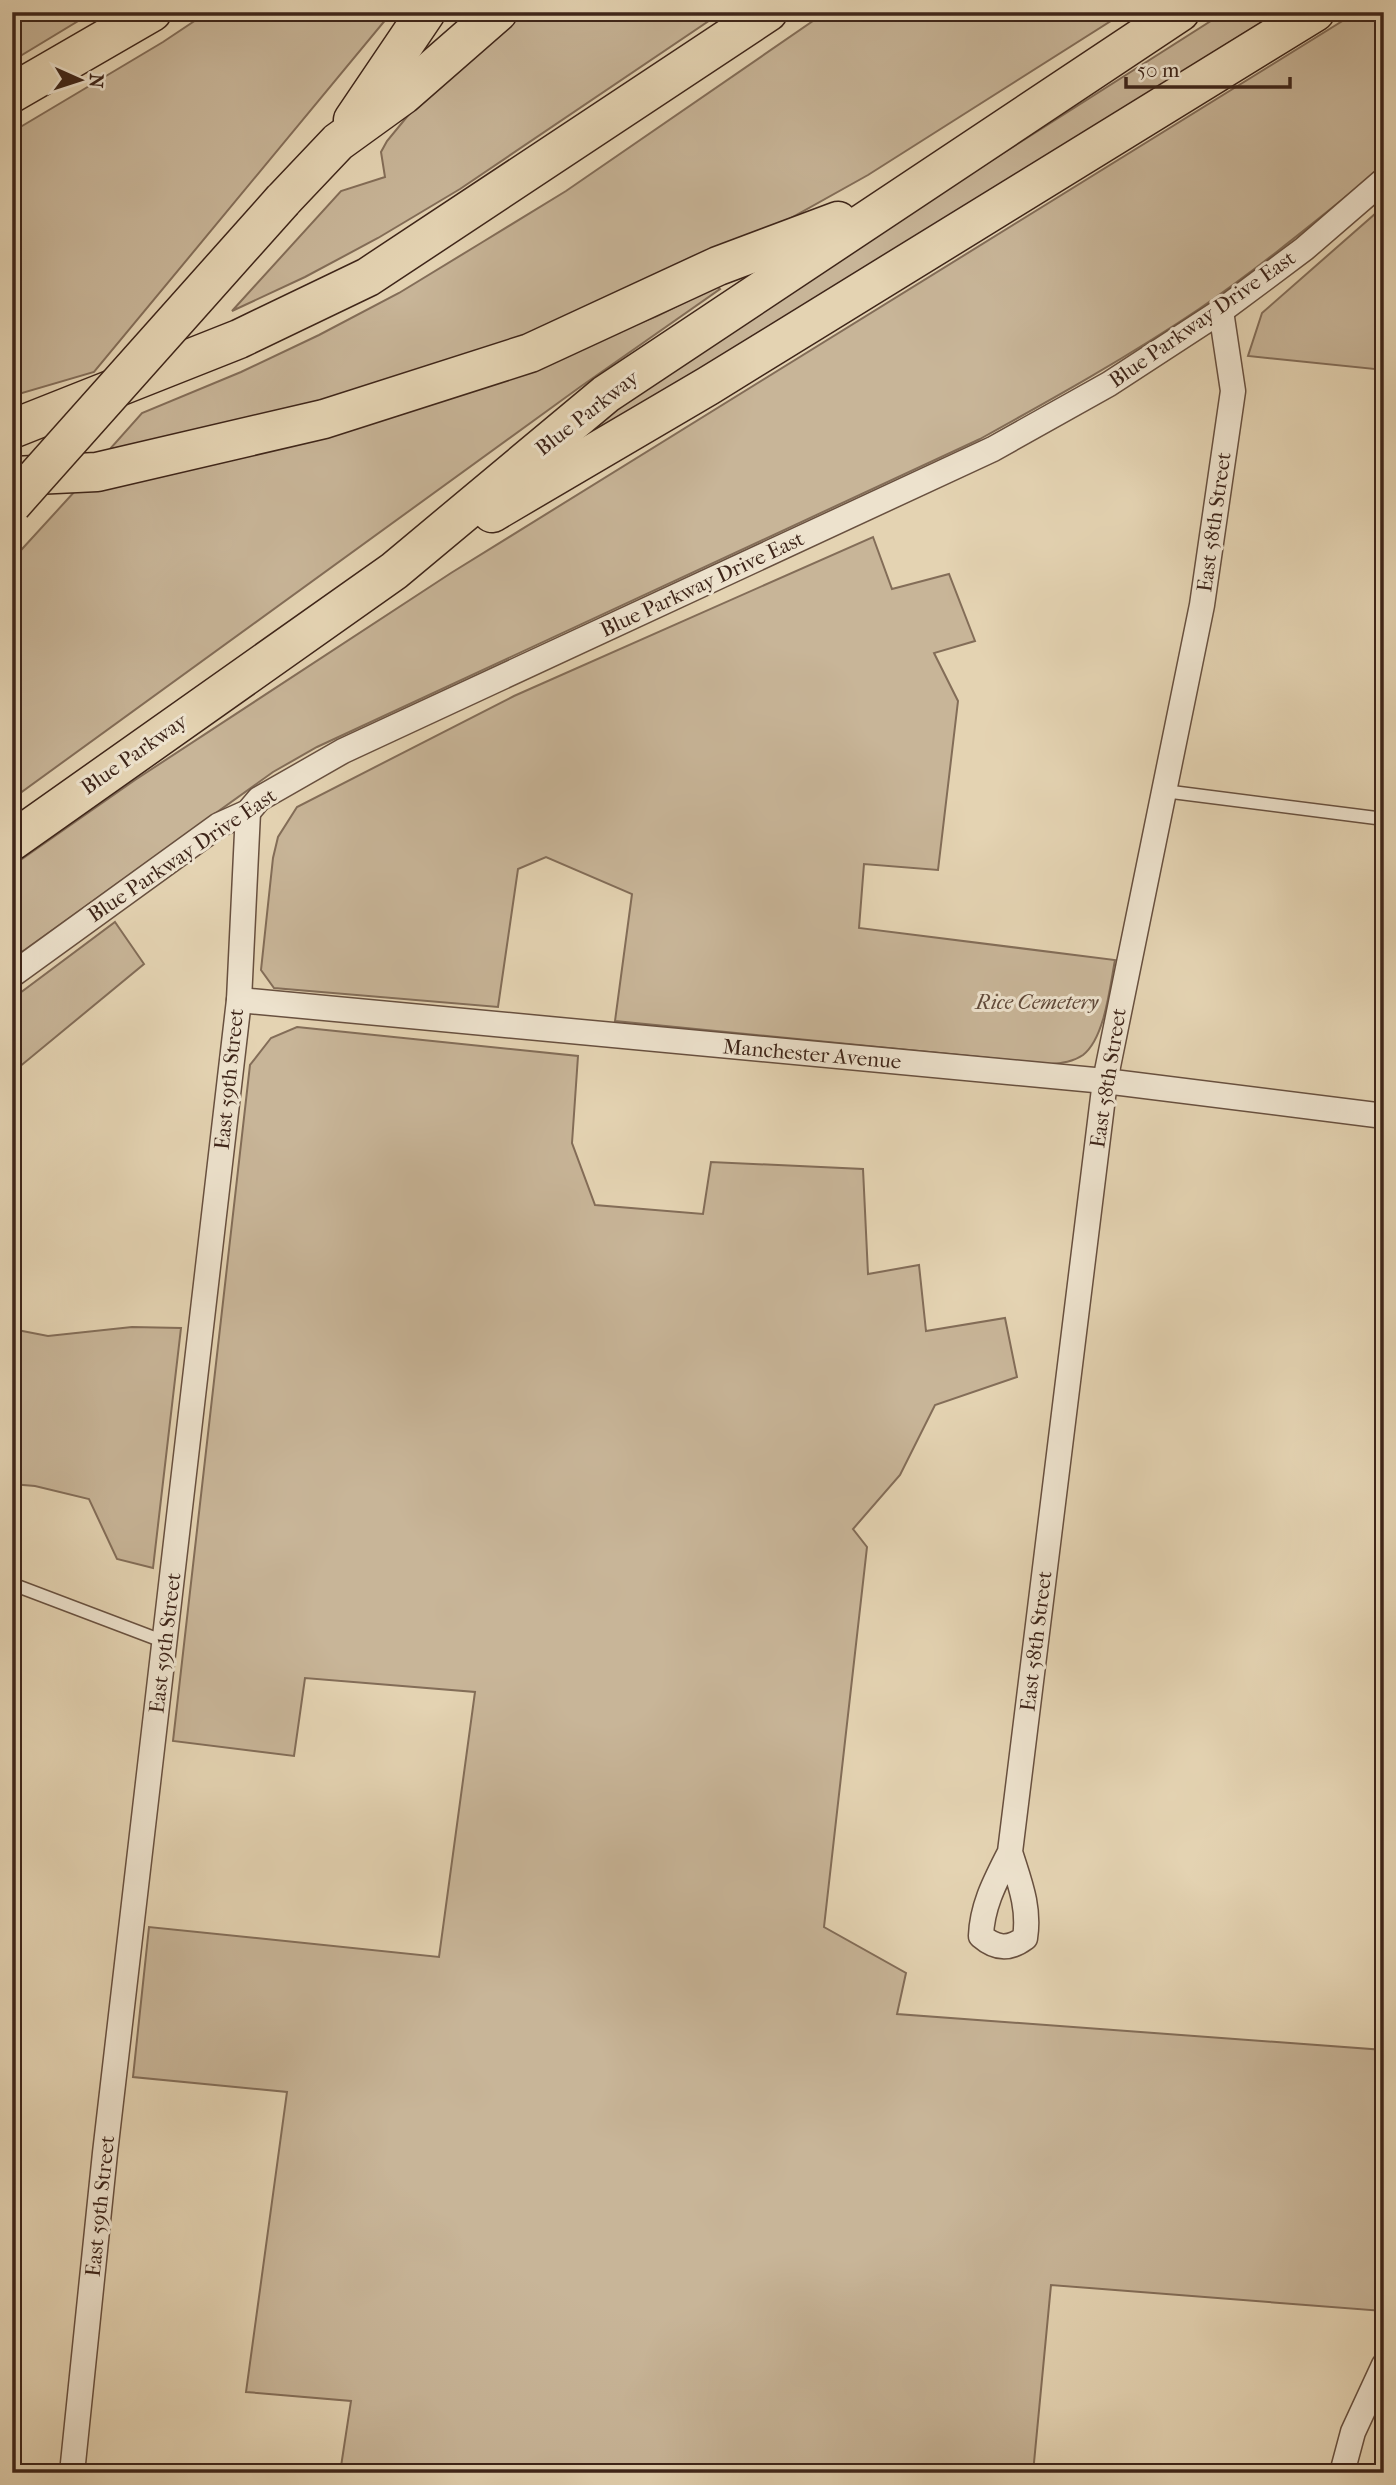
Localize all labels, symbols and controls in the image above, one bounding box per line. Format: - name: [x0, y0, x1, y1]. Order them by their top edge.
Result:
- north arrow: [46, 46, 116, 116]
- scale bar: [1126, 46, 1291, 90]
- text: 50 m: [1137, 58, 1180, 82]
- text: N: [85, 73, 107, 89]
- street label: Blue Parkway Drive East: [1104, 245, 1300, 392]
- street label: Blue Parkway: [531, 365, 644, 461]
- street label: East 58th Street: [1192, 450, 1236, 594]
- street label: Blue Parkway Drive East: [596, 526, 808, 642]
- street label: Blue Parkway: [76, 708, 192, 799]
- street label: Blue Parkway Drive East: [83, 783, 281, 927]
- park label: Rice Cemetery: [974, 990, 1100, 1014]
- street label: East 58th Street: [1085, 1006, 1131, 1150]
- street label: East 59th Street: [210, 1007, 248, 1151]
- street label: Manchester Avenue: [722, 1034, 902, 1074]
- street label: East 58th Street: [1015, 1569, 1057, 1712]
- street label: East 59th Street: [144, 1571, 186, 1715]
- street label: East 59th Street: [81, 2134, 119, 2278]

